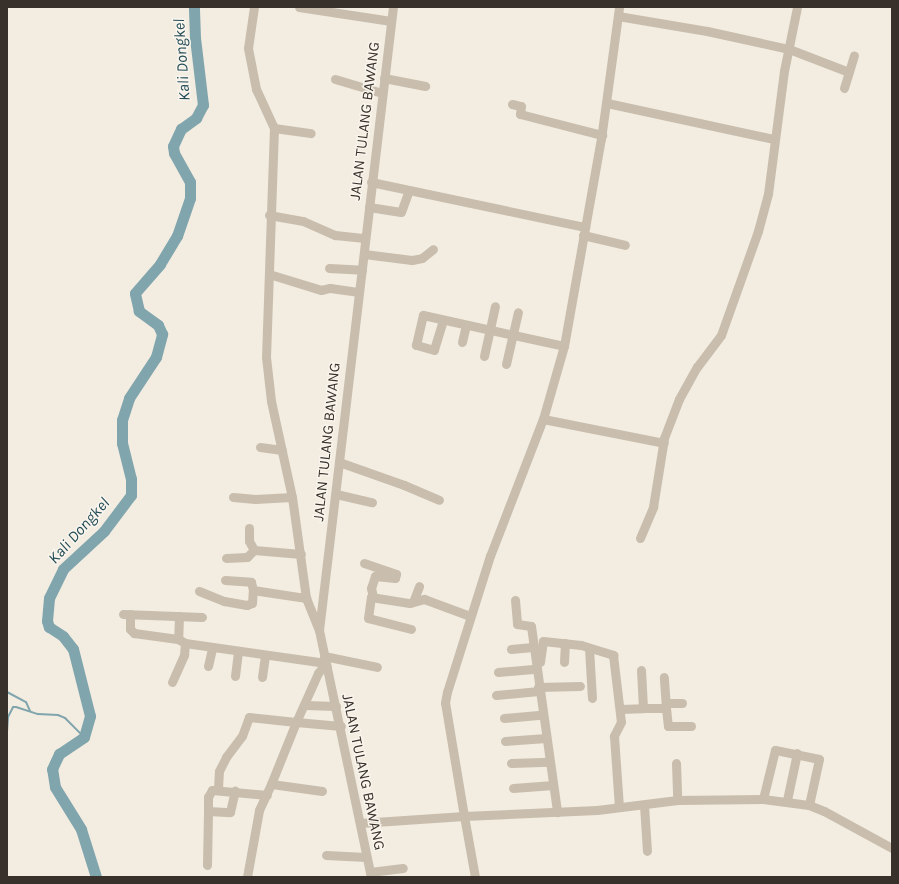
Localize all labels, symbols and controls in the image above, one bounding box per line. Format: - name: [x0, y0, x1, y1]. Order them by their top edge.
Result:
- water label: Kali Dongkel: [170, 18, 194, 102]
- street label: JALAN TULANG BAWANG: [346, 41, 384, 201]
- street label: JALAN TULANG BAWANG: [310, 362, 344, 522]
- water label: Kali Dongkel: [44, 494, 114, 568]
- street label: JALAN TULANG BAWANG: [338, 692, 388, 852]

